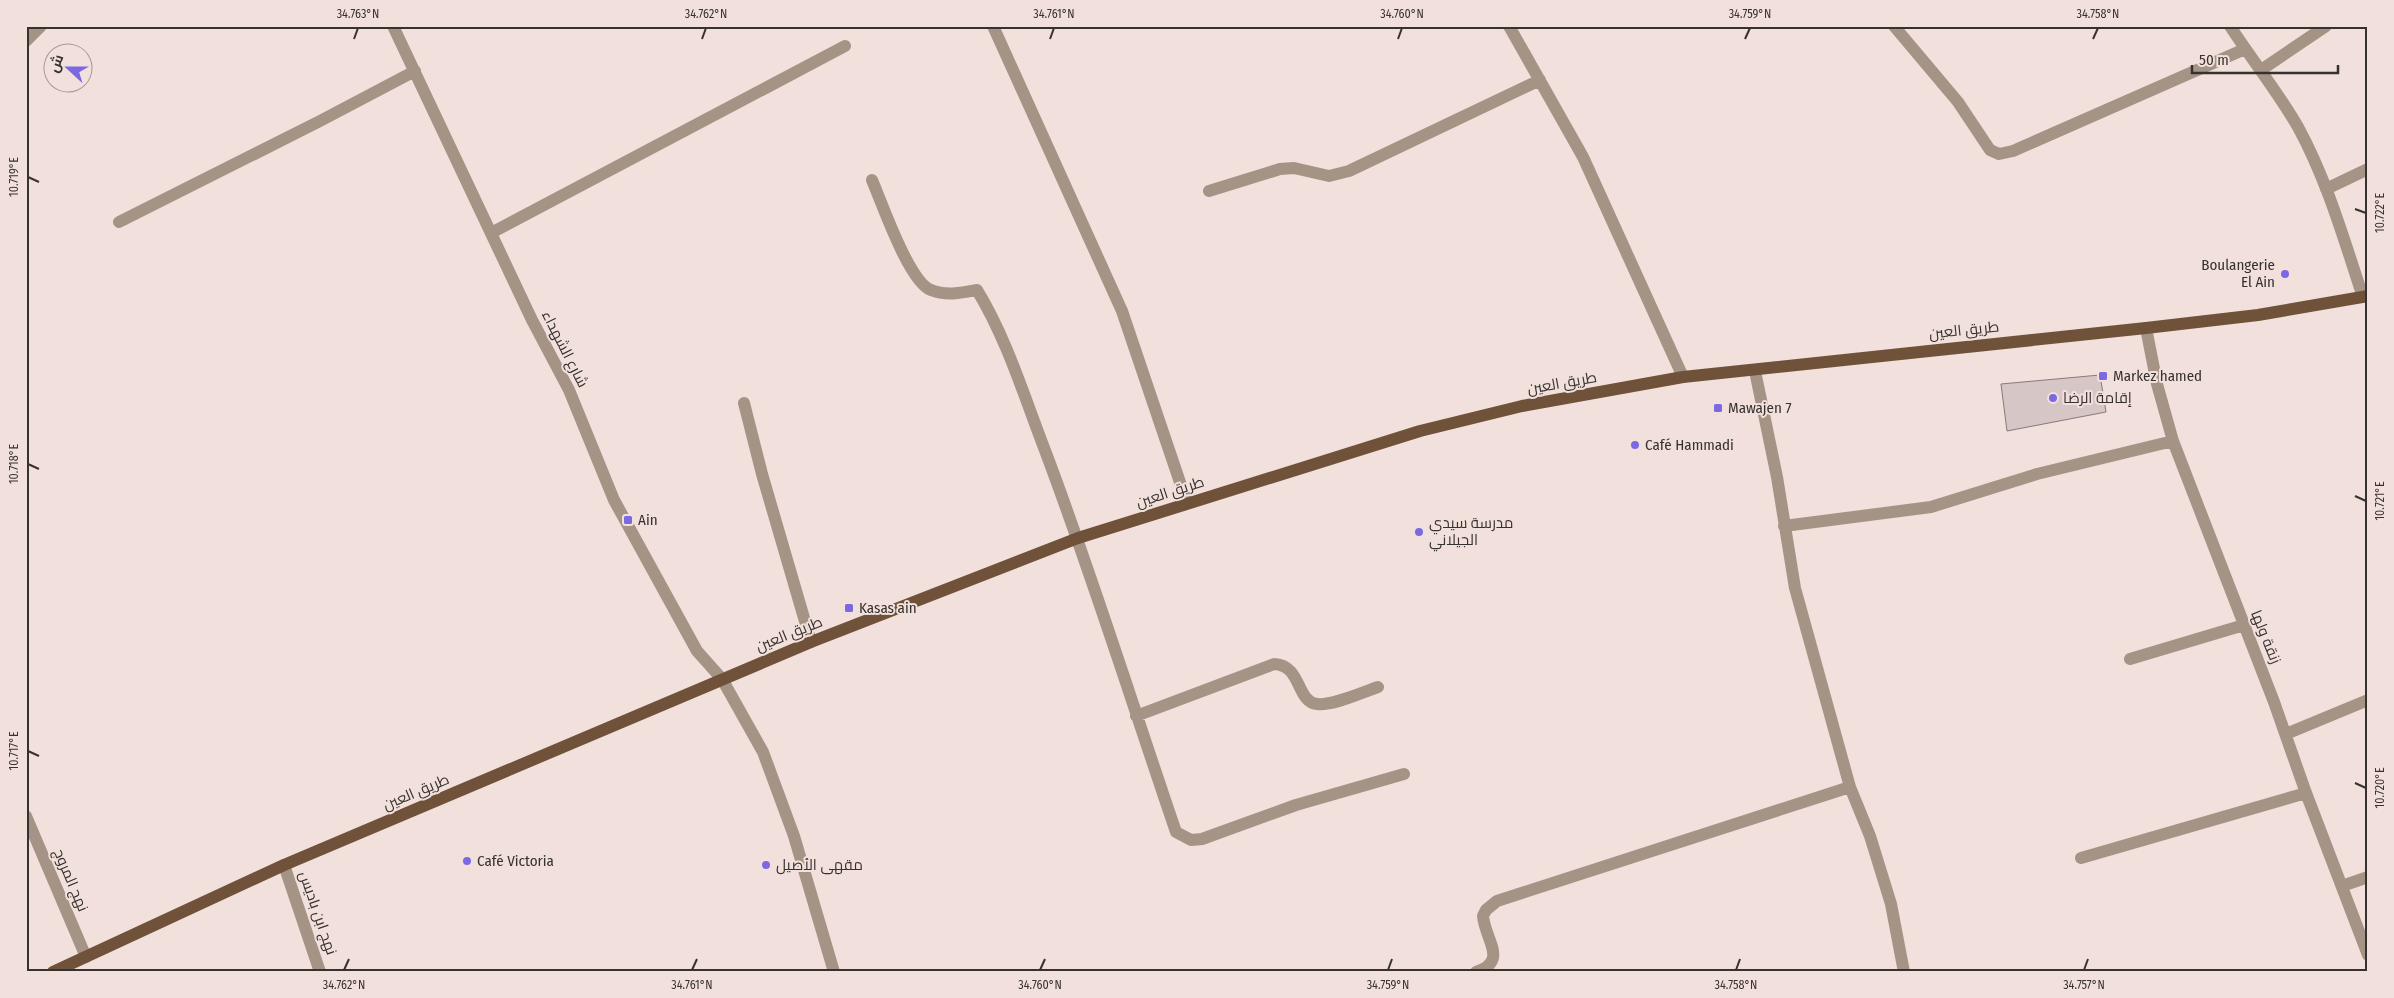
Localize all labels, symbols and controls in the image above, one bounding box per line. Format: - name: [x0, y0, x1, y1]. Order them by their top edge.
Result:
- text: 34.763°N: [337, 7, 379, 21]
- text: 34.762°N: [685, 7, 727, 21]
- text: 34.761°N: [1033, 7, 1075, 21]
- text: 34.760°N: [1380, 7, 1424, 21]
- text: 34.759°N: [1729, 7, 1771, 21]
- text: 34.758°N: [2077, 7, 2119, 21]
- north arrow: [42, 42, 92, 92]
- scale bar: [2192, 42, 2338, 74]
- text: 50 m: [2199, 51, 2229, 69]
- text: ش: [45, 52, 67, 75]
- text: 10.719°E: [7, 157, 21, 197]
- text: 10.722°E: [2373, 193, 2387, 233]
- place label: Boulangerie El Ain: [2201, 256, 2275, 291]
- marker: Boulangerie El Ain: [2279, 268, 2291, 280]
- street label: شارع الشهداء: [536, 308, 592, 391]
- street label: طريق العين: [1928, 317, 2000, 344]
- place label: Markez hamed: [2113, 367, 2202, 385]
- street label: طريق العين: [1526, 368, 1598, 399]
- marker: Markez hamed: [2097, 370, 2109, 382]
- place label: إقامة الرضا: [2063, 389, 2132, 407]
- marker: إقامة الرضا: [2047, 392, 2059, 404]
- place label: Mawajen 7: [1728, 399, 1791, 417]
- marker: Mawajen 7: [1712, 402, 1724, 414]
- place label: Café Hammadi: [1645, 436, 1734, 454]
- marker: Café Hammadi: [1629, 439, 1641, 451]
- text: 10.718°E: [7, 444, 21, 484]
- street label: طريق العين: [1134, 473, 1207, 512]
- text: 10.721°E: [2373, 481, 2387, 521]
- place label: Ain: [638, 511, 658, 529]
- marker: Ain: [622, 514, 634, 526]
- place label: مدرسة سيدي الجيلاني: [1429, 514, 1513, 552]
- marker: مدرسة سيدي الجيلاني: [1413, 526, 1425, 538]
- place label: Kasas ain: [859, 599, 917, 617]
- marker: Kasas ain: [843, 602, 855, 614]
- street label: زنقة ولها: [2246, 608, 2285, 667]
- street label: طريق العين: [753, 612, 825, 656]
- text: 10.717°E: [7, 731, 21, 771]
- text: 10.720°E: [2373, 767, 2387, 809]
- street label: طريق العين: [380, 770, 452, 815]
- street label: نهج المروج: [48, 846, 92, 915]
- place label: Café Victoria: [477, 852, 554, 870]
- marker: Café Victoria: [461, 855, 473, 867]
- place label: مقهى الأصيل: [776, 856, 863, 875]
- marker: مقهى الأصيل: [760, 859, 772, 871]
- street label: نهج ابن باديس: [293, 869, 341, 958]
- text: 34.762°N: [323, 978, 365, 992]
- text: 34.761°N: [671, 978, 713, 992]
- text: 34.760°N: [1018, 978, 1062, 992]
- text: 34.759°N: [1367, 978, 1409, 992]
- text: 34.758°N: [1715, 978, 1757, 992]
- text: 34.757°N: [2063, 978, 2105, 992]

